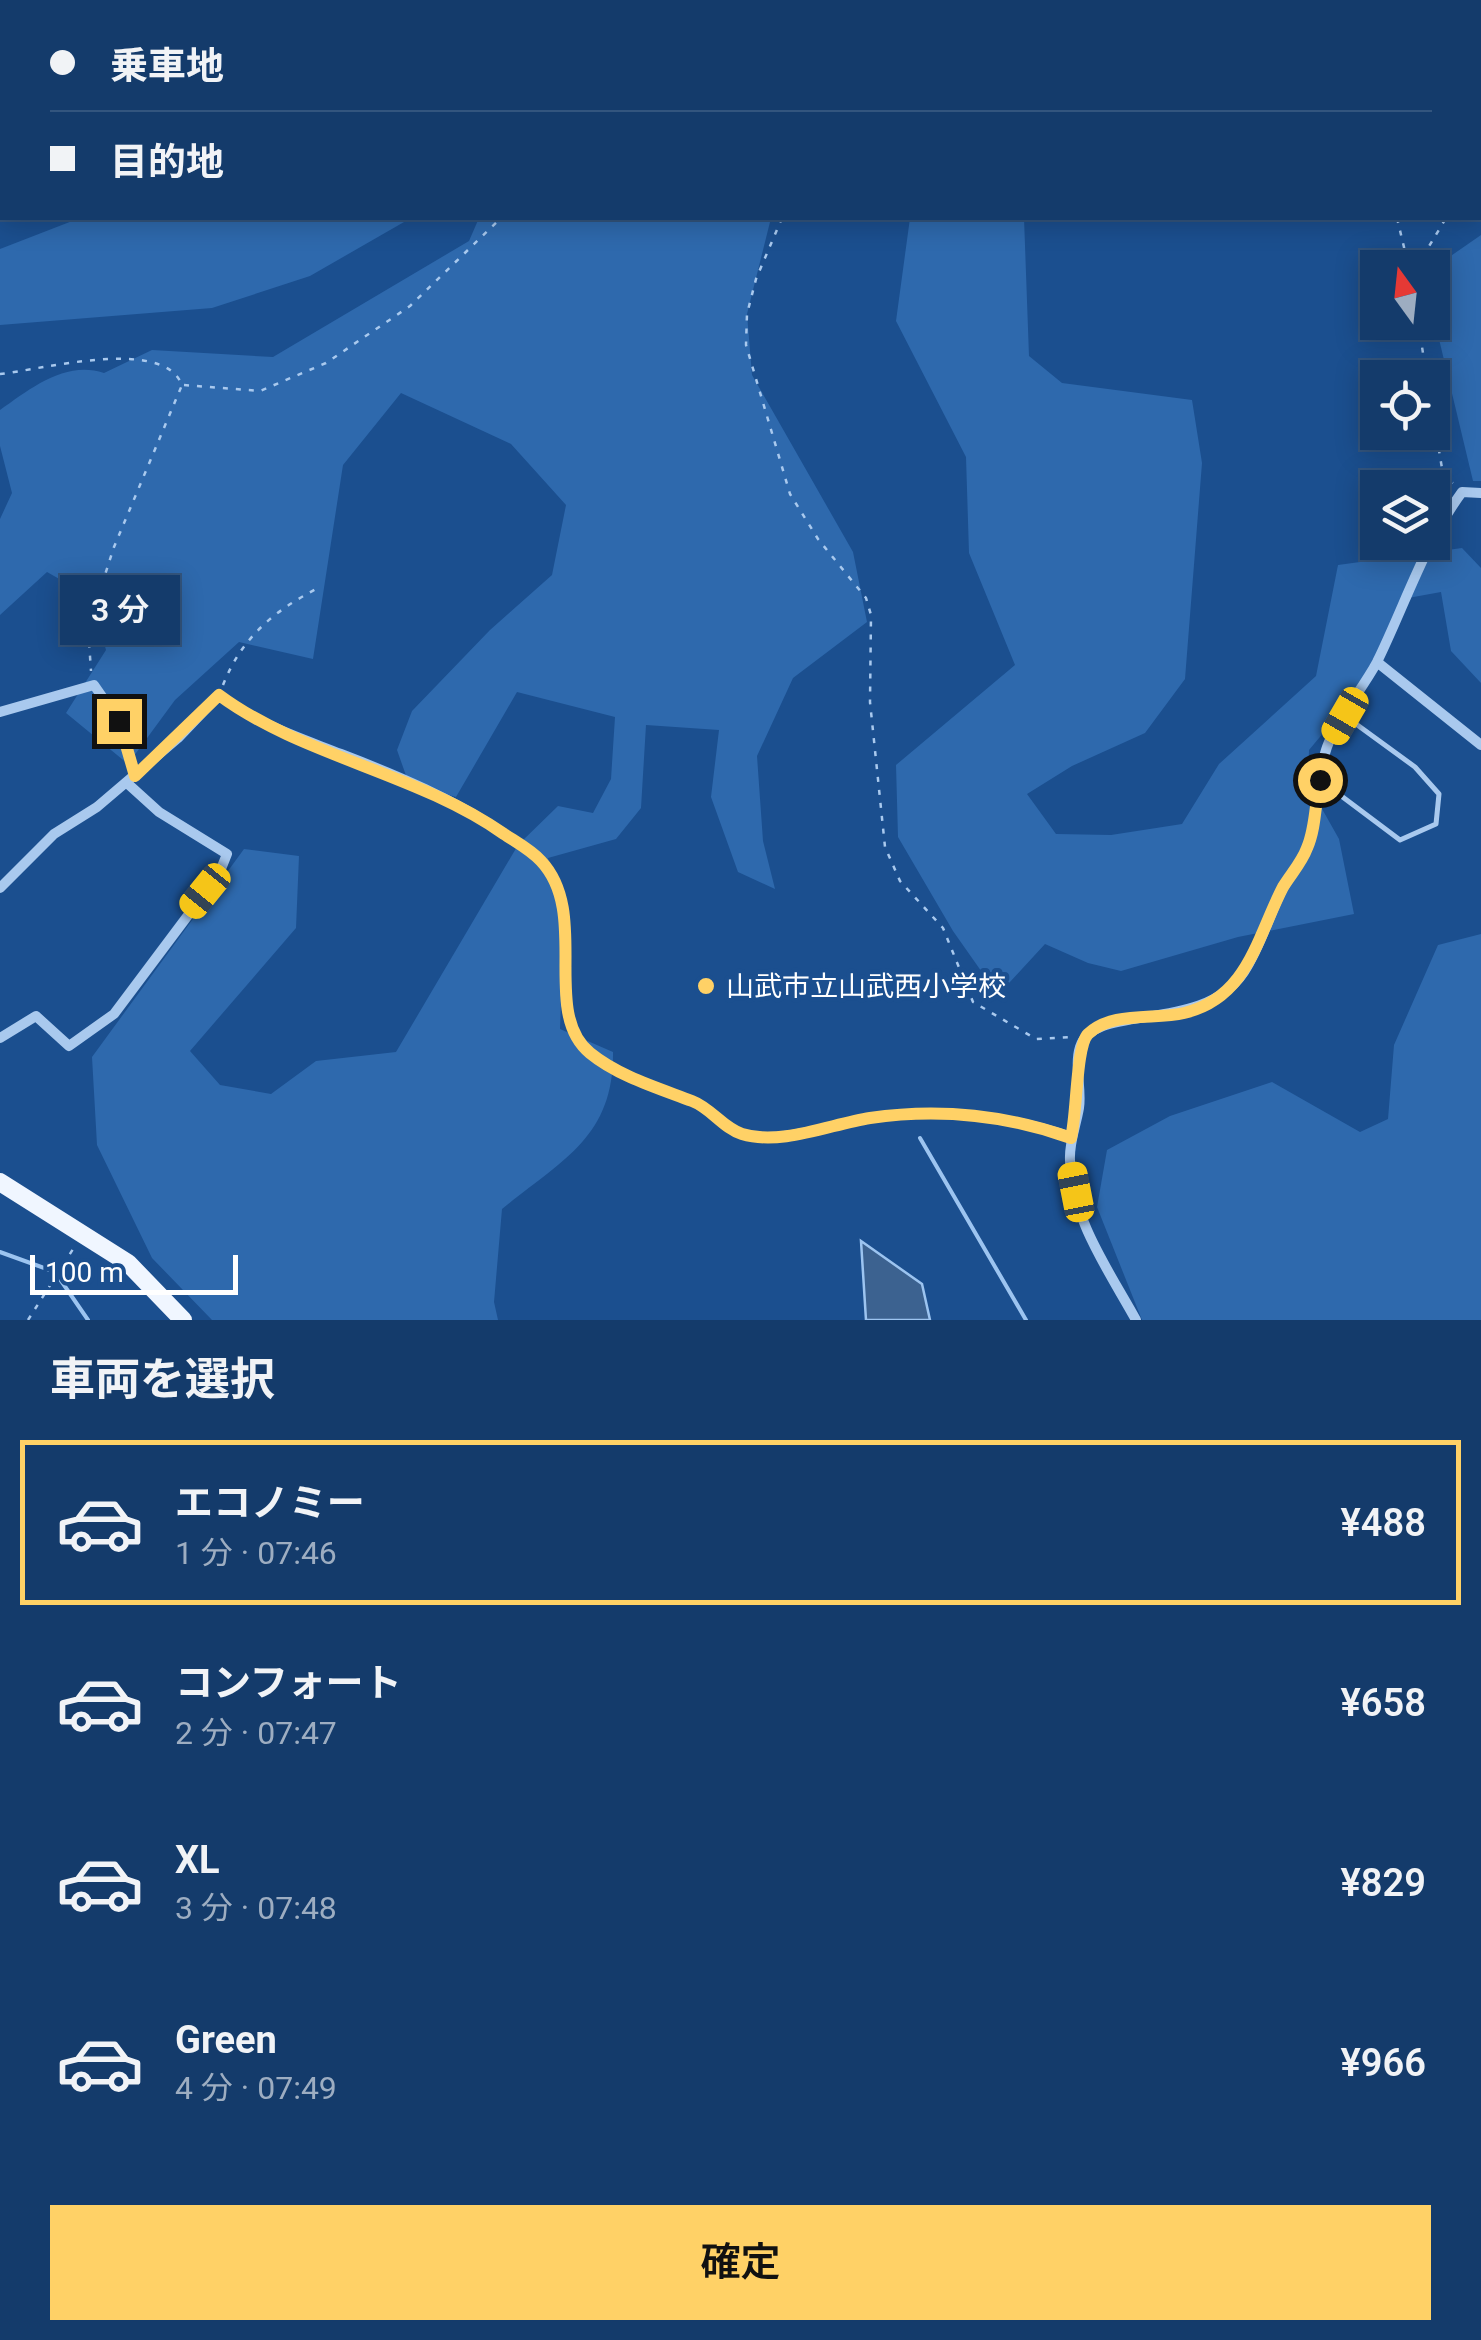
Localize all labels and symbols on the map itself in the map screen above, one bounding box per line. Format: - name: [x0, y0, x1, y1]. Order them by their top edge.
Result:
- north arrow: [1360, 250, 1450, 340]
- callout: 3 分: [59, 576, 179, 646]
- car: [1317, 683, 1373, 749]
- route end: [97, 699, 142, 744]
- route start: [1298, 758, 1343, 803]
- car: [174, 858, 236, 924]
- place label: 山武市立山武西小学校: [726, 970, 1006, 1003]
- marker: 山武市立山武西小学校: [695, 975, 717, 997]
- car: [1056, 1160, 1096, 1224]
- scale bar: [30, 1250, 238, 1294]

